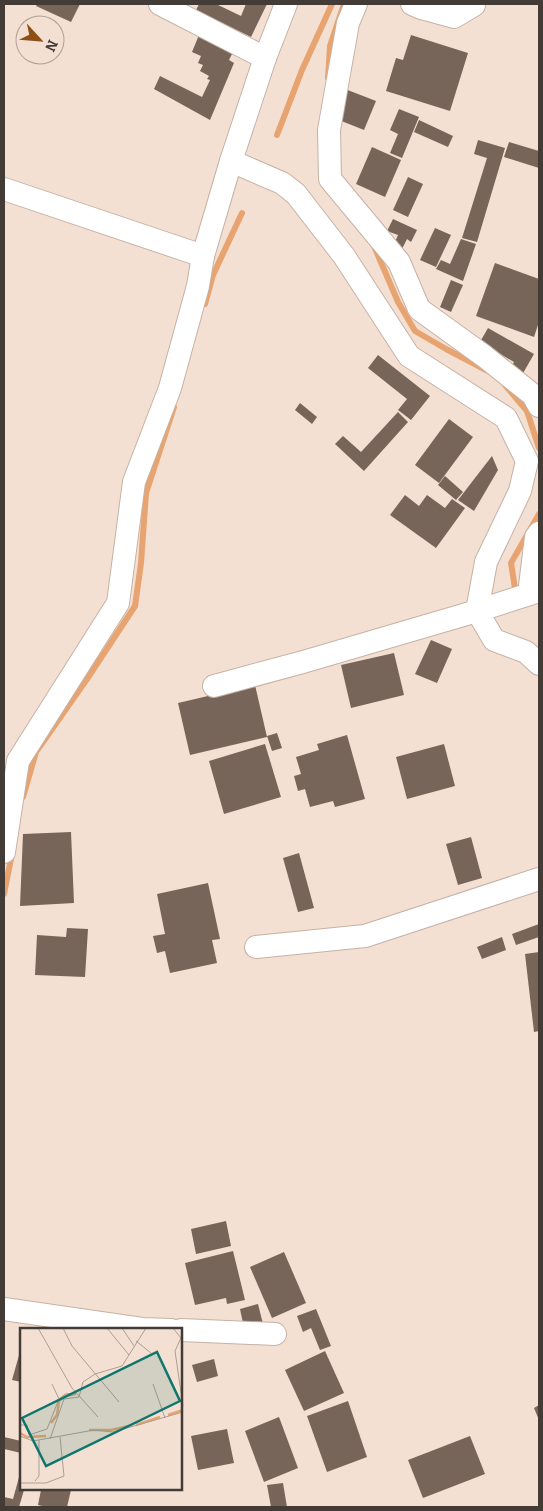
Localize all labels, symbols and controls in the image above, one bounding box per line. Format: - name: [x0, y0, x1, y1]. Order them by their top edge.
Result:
- north arrow: [15, 15, 65, 65]
- text: N: [41, 37, 61, 54]
- inset map: [20, 1328, 182, 1491]

